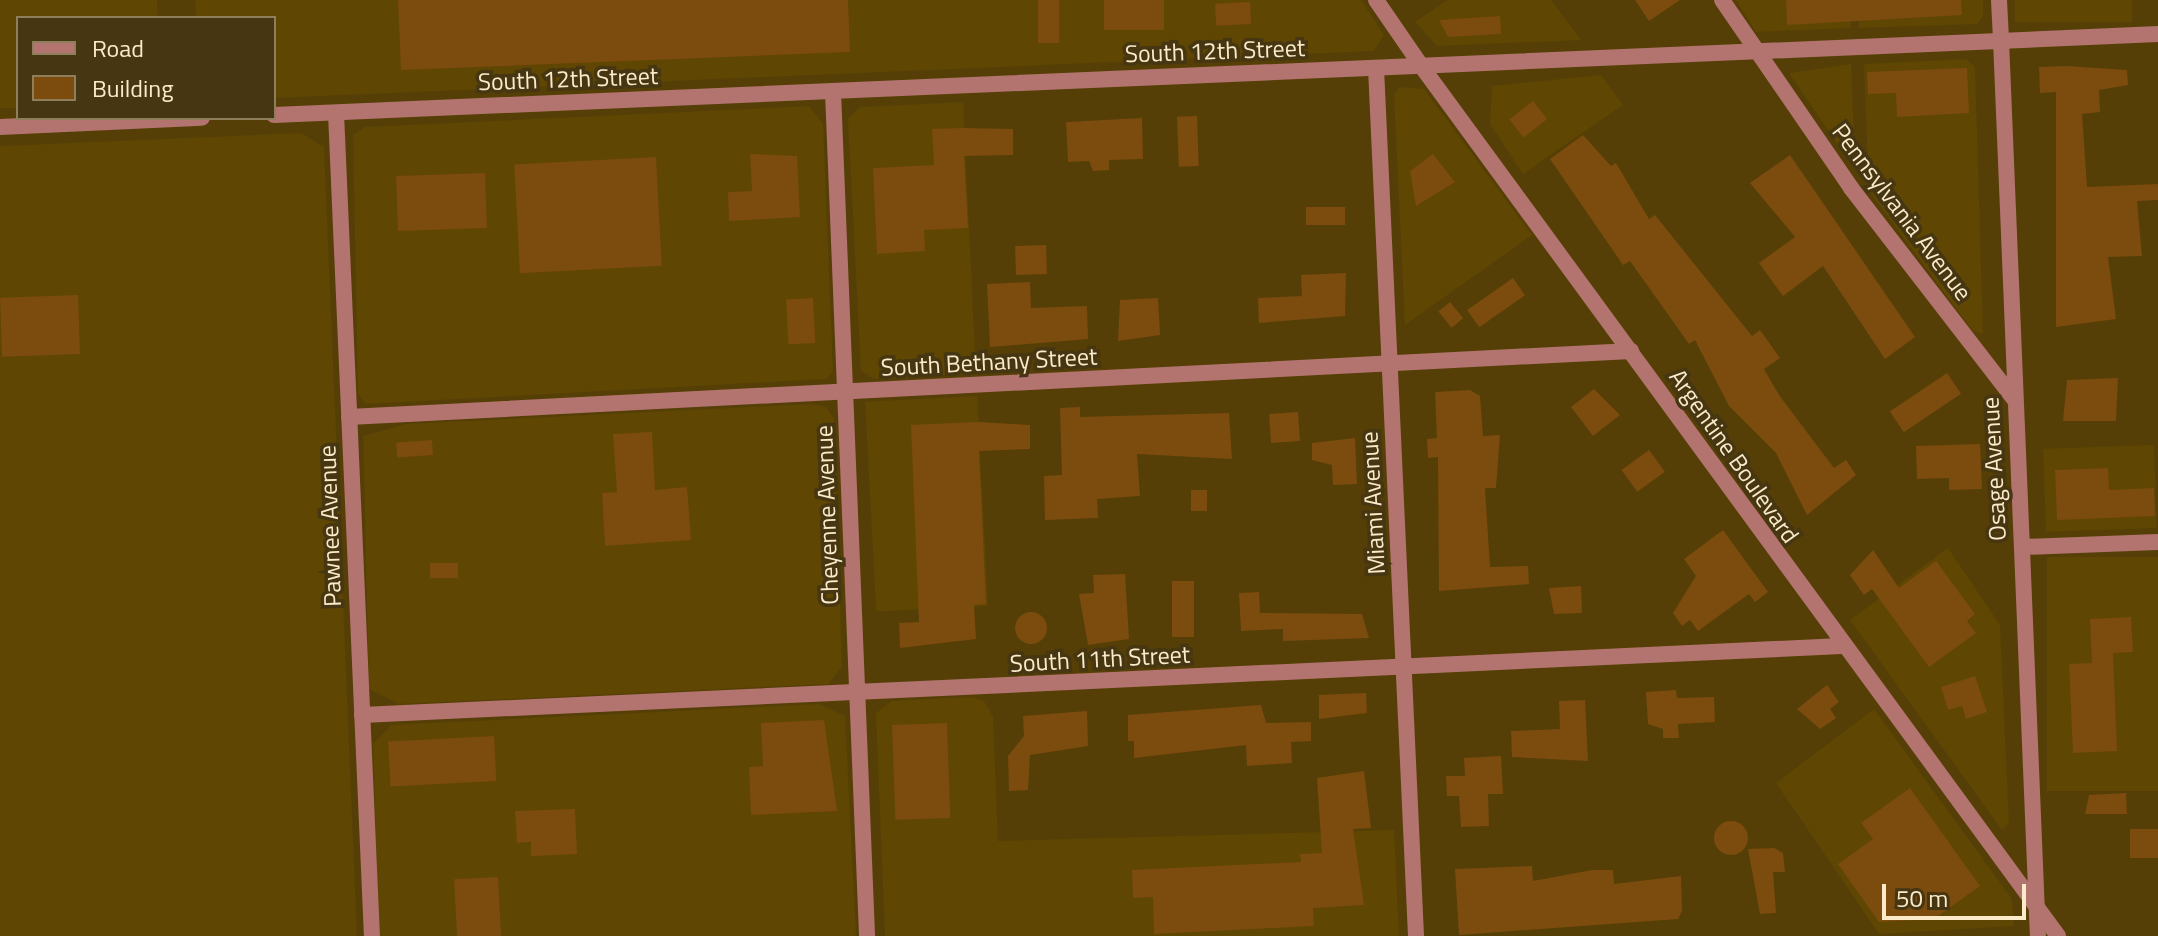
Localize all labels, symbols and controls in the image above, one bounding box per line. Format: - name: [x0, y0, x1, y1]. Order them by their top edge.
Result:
- legend: [16, 16, 276, 120]
- text: Road: [92, 30, 144, 66]
- street label: South 12th Street: [1124, 33, 1306, 69]
- street label: South 12th Street: [477, 61, 659, 97]
- text: Building: [92, 70, 174, 106]
- street label: Pennsylvania Avenue: [1826, 118, 1978, 306]
- street label: South Bethany Street: [880, 342, 1098, 382]
- street label: Argentine Boulevard: [1663, 364, 1805, 548]
- street label: Osage Avenue: [1976, 396, 2012, 542]
- street label: Cheyenne Avenue: [809, 425, 845, 605]
- street label: Miami Avenue: [1355, 431, 1391, 575]
- street label: Pawnee Avenue: [313, 445, 347, 607]
- street label: South 11th Street: [1009, 640, 1191, 678]
- scale bar: [1886, 868, 2030, 918]
- text: 50 m: [1896, 880, 1948, 916]

